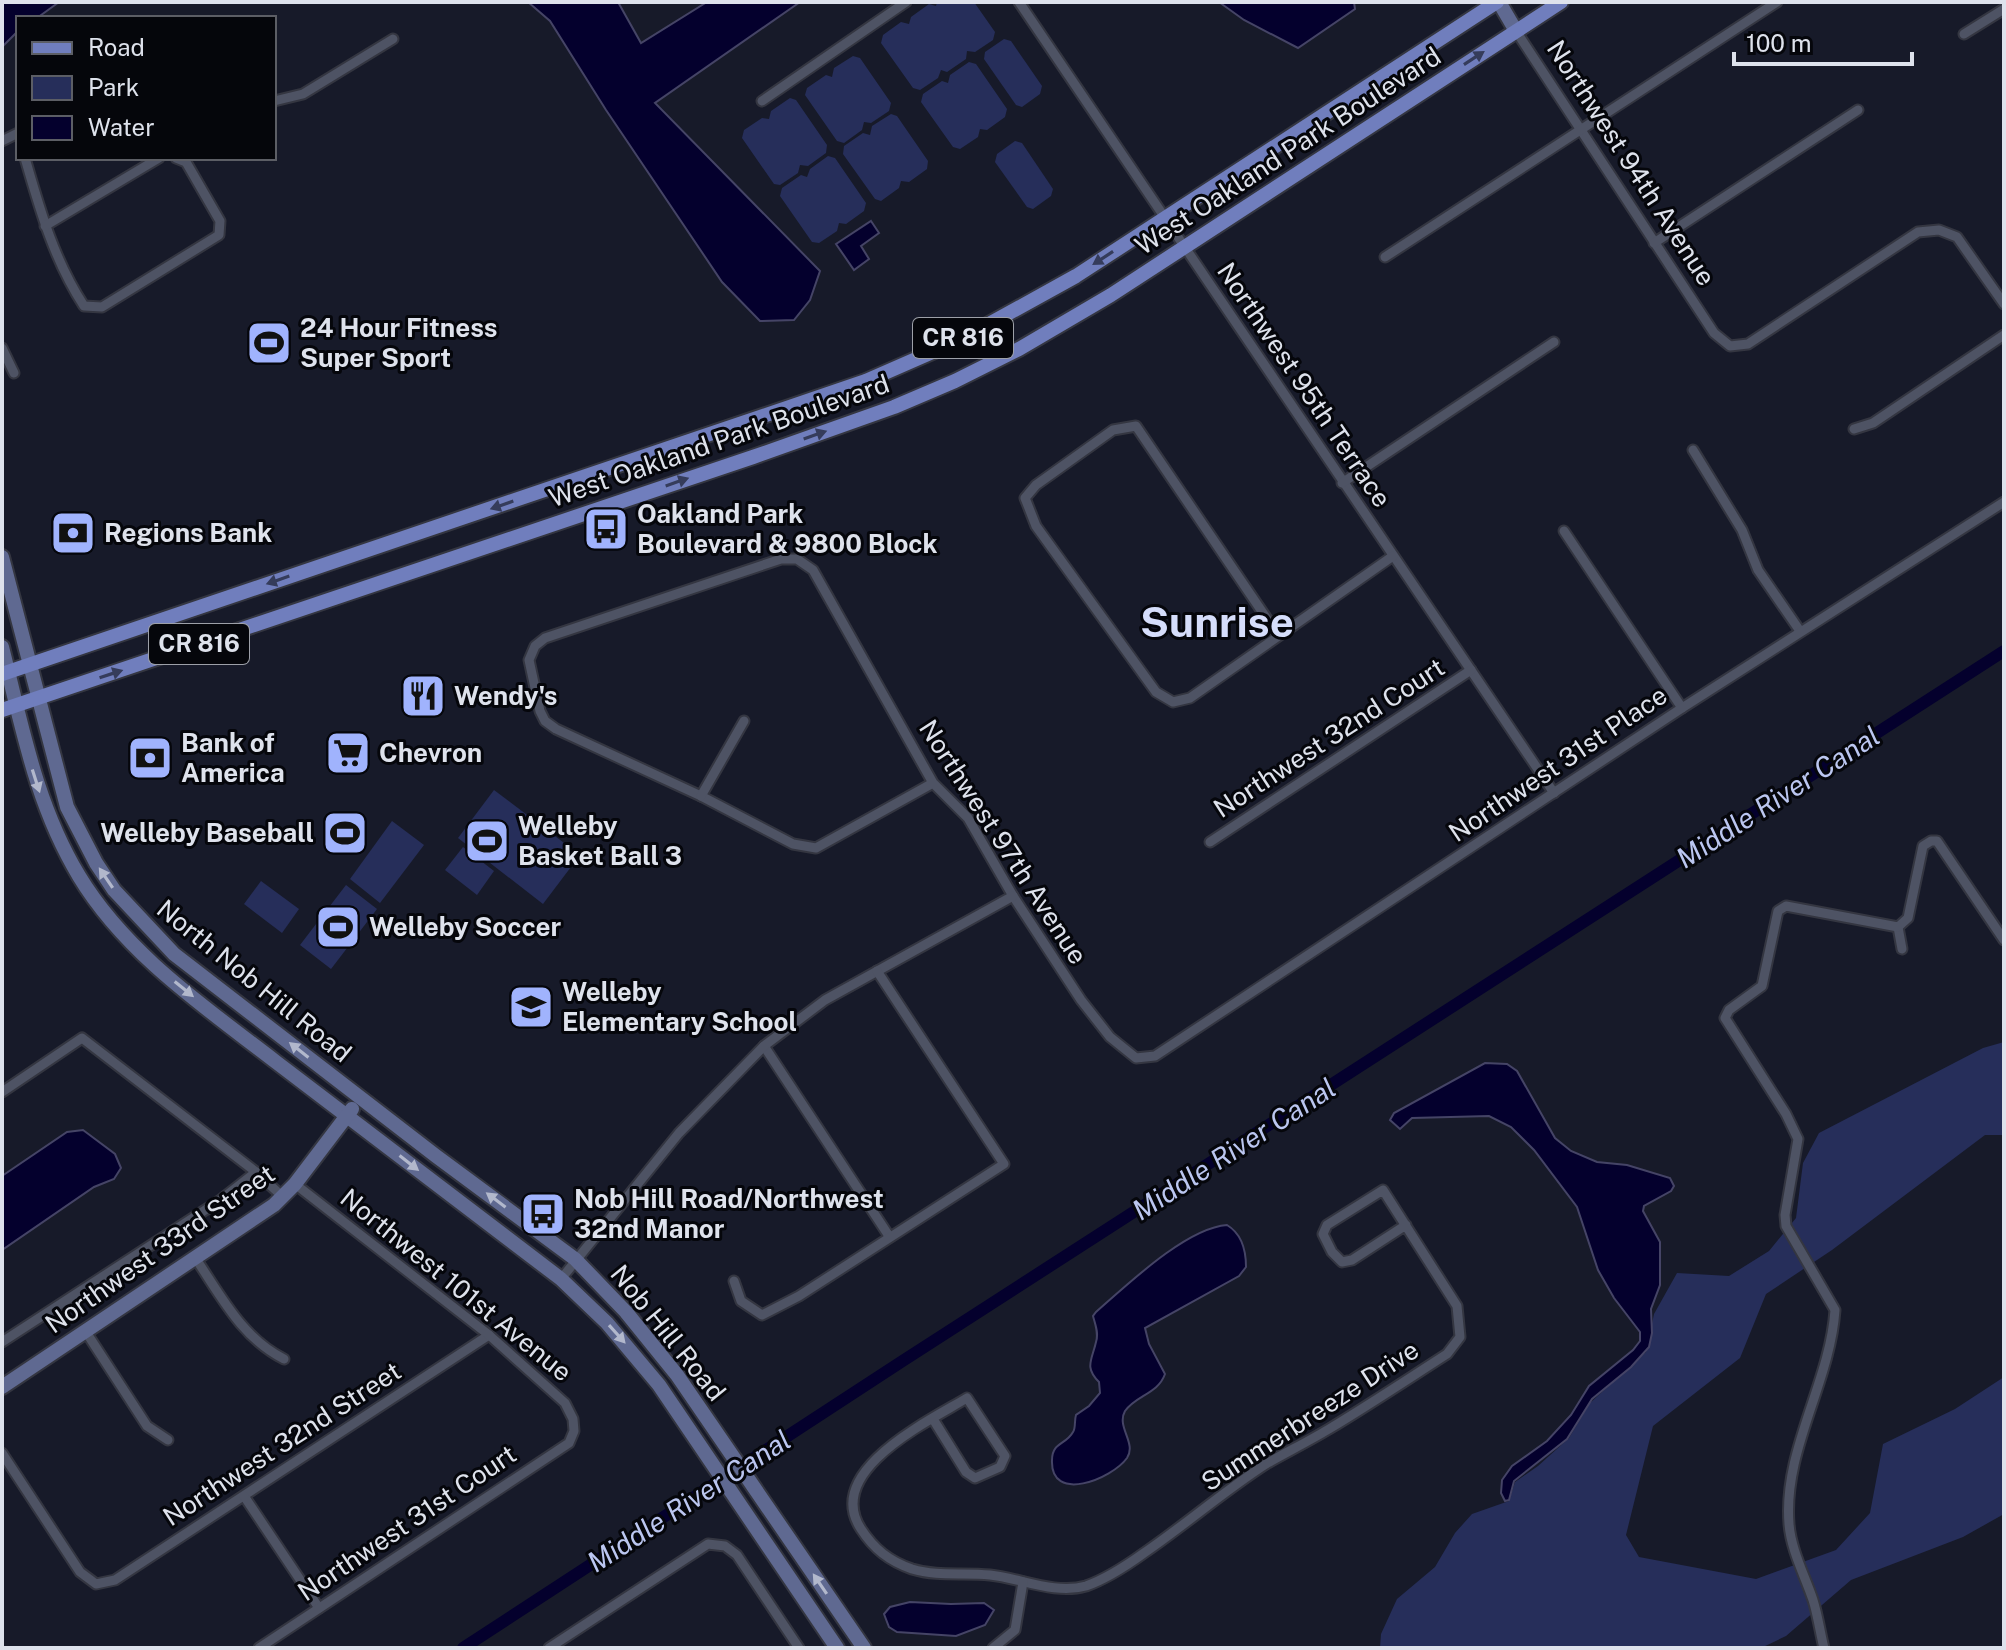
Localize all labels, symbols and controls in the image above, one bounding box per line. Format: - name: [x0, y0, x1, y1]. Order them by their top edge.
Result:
- legend: [16, 16, 276, 160]
- scale bar: [1734, 16, 1912, 66]
- text: 100 m: [1746, 29, 1812, 57]
- text: Road: [88, 33, 145, 61]
- street label: Northwest 94th Avenue: [1541, 34, 1722, 291]
- street label: West Oakland Park Boulevard: [1129, 40, 1446, 261]
- one-way arrow: [1464, 51, 1485, 66]
- text: Park: [88, 73, 139, 101]
- text: Water: [88, 113, 155, 141]
- one-way arrow: [1092, 251, 1114, 265]
- street label: Northwest 95th Terrace: [1211, 257, 1398, 513]
- place label: 24 Hour Fitness Super Sport: [300, 312, 498, 373]
- road number: CR 816: [913, 318, 1013, 358]
- sports icon: 24 Hour Fitness Super Sport: [245, 319, 293, 367]
- street label: West Oakland Park Boulevard: [545, 368, 893, 513]
- one-way arrow: [803, 429, 827, 441]
- one-way arrow: [665, 476, 689, 488]
- place label: Oakland Park Boulevard & 9800 Block: [637, 498, 938, 559]
- one-way arrow: [490, 500, 514, 512]
- bus stop icon: Oakland Park Boulevard & 9800 Block: [582, 505, 630, 553]
- bank icon: Regions Bank: [49, 509, 97, 557]
- place label: Regions Bank: [104, 517, 272, 548]
- one-way arrow: [266, 575, 290, 587]
- district label: Sunrise: [1140, 597, 1294, 646]
- road number: CR 816: [149, 624, 249, 664]
- street label: Northwest 32nd Court: [1208, 651, 1450, 824]
- one-way arrow: [99, 667, 123, 679]
- restaurant icon: Wendy's: [399, 672, 447, 720]
- street label: Northwest 31st Place: [1443, 679, 1673, 848]
- place label: Wendy's: [454, 680, 557, 711]
- street label: Northwest 97th Avenue: [913, 714, 1094, 970]
- water label: Middle River Canal: [1670, 719, 1886, 875]
- place label: Bank of America: [181, 727, 285, 788]
- supermarket icon: Chevron: [324, 729, 372, 777]
- bank icon: Bank of America: [126, 734, 174, 782]
- place label: Chevron: [379, 737, 482, 768]
- one-way arrow: [31, 769, 43, 793]
- sports icon: Welleby Baseball: [321, 809, 369, 857]
- place label: Welleby Basket Ball 3: [518, 810, 682, 871]
- place label: Welleby Baseball: [100, 817, 314, 848]
- sports icon: Welleby Basket Ball 3: [463, 817, 511, 865]
- one-way arrow: [98, 868, 113, 889]
- street label: North Nob Hill Road: [151, 893, 358, 1068]
- sports icon: Welleby Soccer: [314, 903, 362, 951]
- place label: Welleby Soccer: [369, 911, 562, 942]
- place label: Welleby Elementary School: [562, 976, 797, 1037]
- one-way arrow: [174, 980, 194, 997]
- school or university icon: Welleby Elementary School: [507, 983, 555, 1031]
- one-way arrow: [289, 1043, 309, 1059]
- water label: Middle River Canal: [1126, 1071, 1342, 1227]
- one-way arrow: [399, 1154, 419, 1170]
- street label: Northwest 33rd Street: [39, 1158, 280, 1340]
- street label: Northwest 101st Avenue: [335, 1182, 578, 1387]
- place label: Nob Hill Road/Northwest 32nd Manor: [574, 1183, 884, 1244]
- bus stop icon: Nob Hill Road/Northwest 32nd Manor: [519, 1190, 567, 1238]
- one-way arrow: [485, 1192, 507, 1208]
- street label: Nob Hill Road: [604, 1259, 733, 1407]
- one-way arrow: [608, 1323, 625, 1343]
- street label: Summerbreeze Drive: [1195, 1334, 1424, 1497]
- street label: Northwest 32nd Street: [157, 1355, 406, 1532]
- water label: Middle River Canal: [581, 1423, 797, 1579]
- street label: Northwest 31st Court: [292, 1438, 522, 1607]
- one-way arrow: [813, 1573, 828, 1594]

